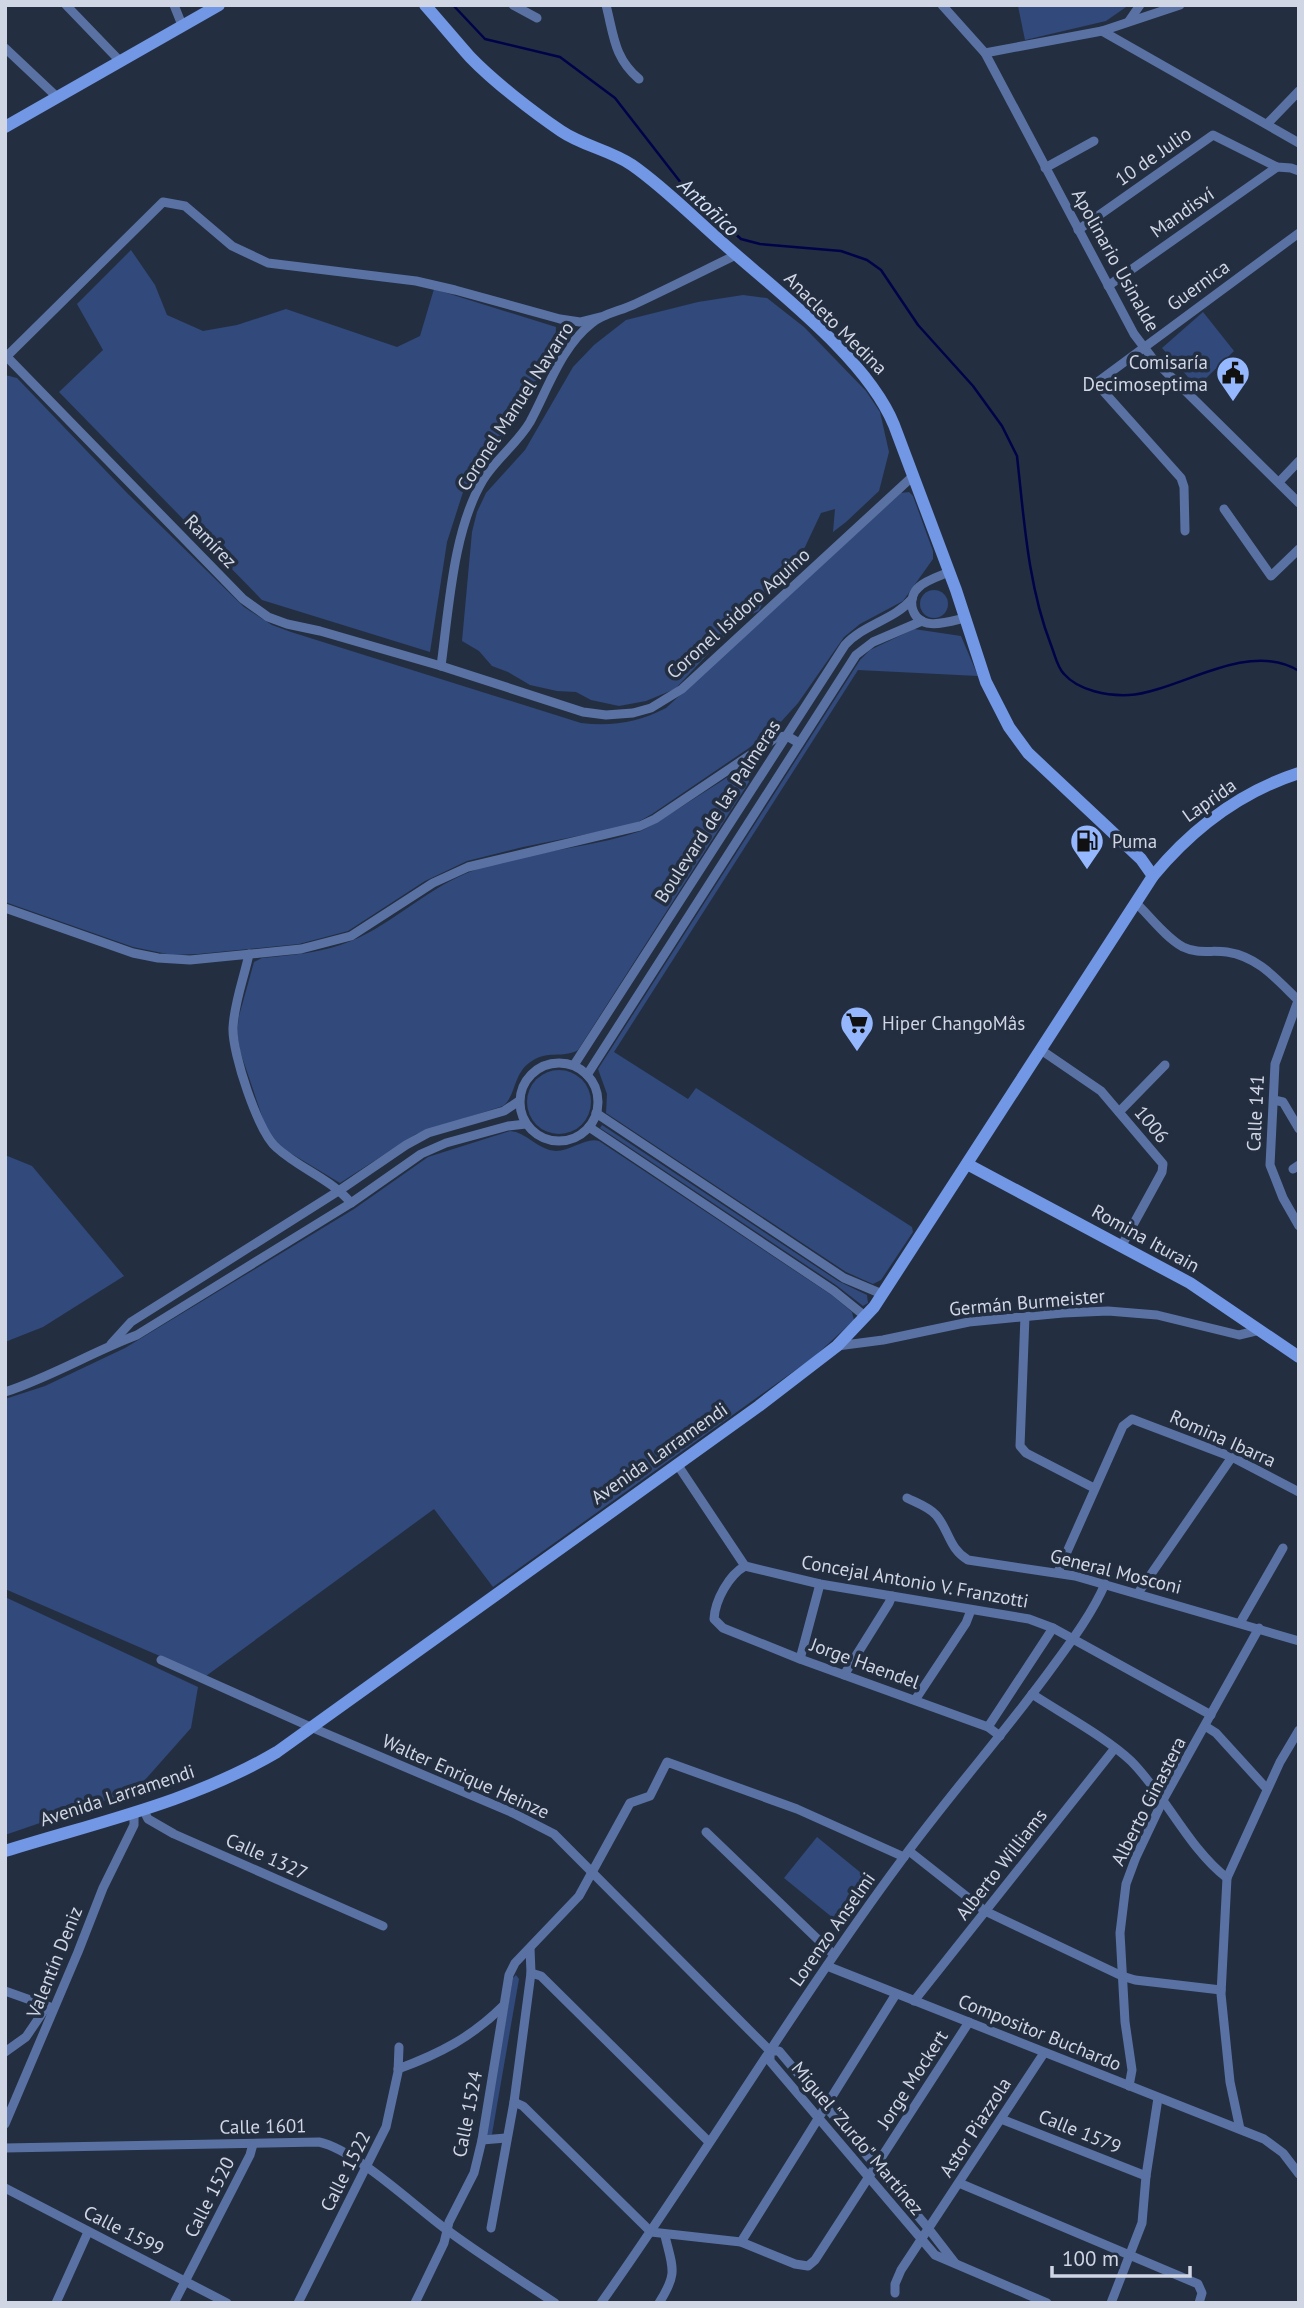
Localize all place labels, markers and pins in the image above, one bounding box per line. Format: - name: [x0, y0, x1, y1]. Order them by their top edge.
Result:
- place label: Comisaría Decimoseptima: [1083, 350, 1208, 396]
- public building icon: Comisaría Decimoseptima: [1214, 354, 1252, 403]
- fuel station icon: Puma: [1068, 822, 1106, 871]
- place label: Puma: [1112, 829, 1157, 853]
- supermarket icon: Hiper ChangoMâs: [838, 1004, 876, 1053]
- place label: Hiper ChangoMâs: [882, 1011, 1025, 1035]

